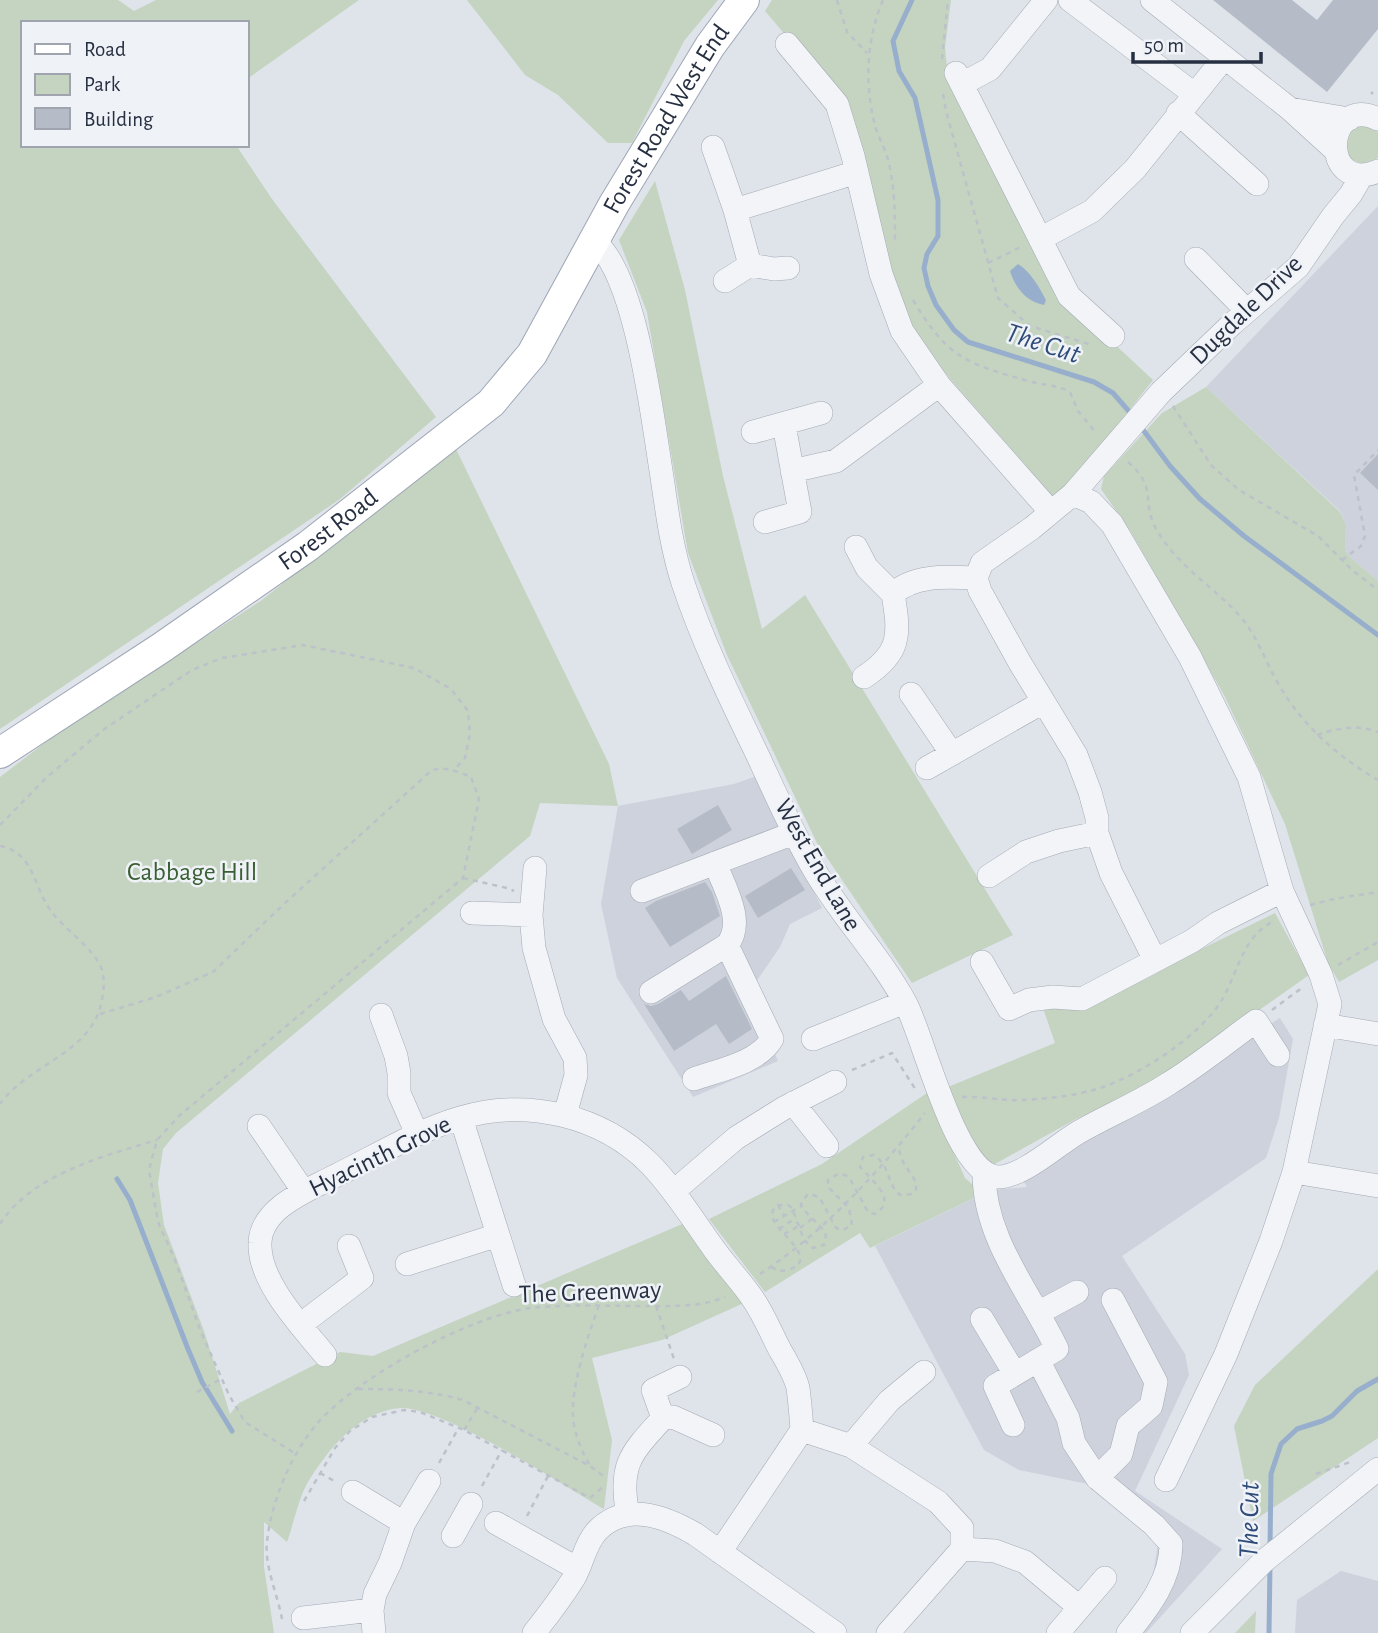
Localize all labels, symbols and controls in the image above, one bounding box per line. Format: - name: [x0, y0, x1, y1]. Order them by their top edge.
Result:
- street label: Forest Road West End: [598, 19, 734, 218]
- legend: [21, 21, 248, 147]
- scale bar: [1133, 21, 1261, 65]
- text: 50 m: [1144, 35, 1184, 56]
- text: Road: [84, 39, 126, 60]
- text: Park: [84, 74, 121, 95]
- text: Building: [84, 109, 154, 130]
- street label: Dugdale Drive: [1185, 250, 1307, 370]
- water label: The Cut: [1002, 319, 1085, 369]
- street label: Forest Road: [274, 484, 383, 575]
- street label: West End Lane: [770, 795, 866, 935]
- park label: Cabbage Hill: [127, 859, 257, 885]
- street label: Hyacinth Grove: [305, 1111, 455, 1201]
- street label: The Greenway: [518, 1277, 662, 1307]
- water label: The Cut: [1235, 1481, 1265, 1559]

